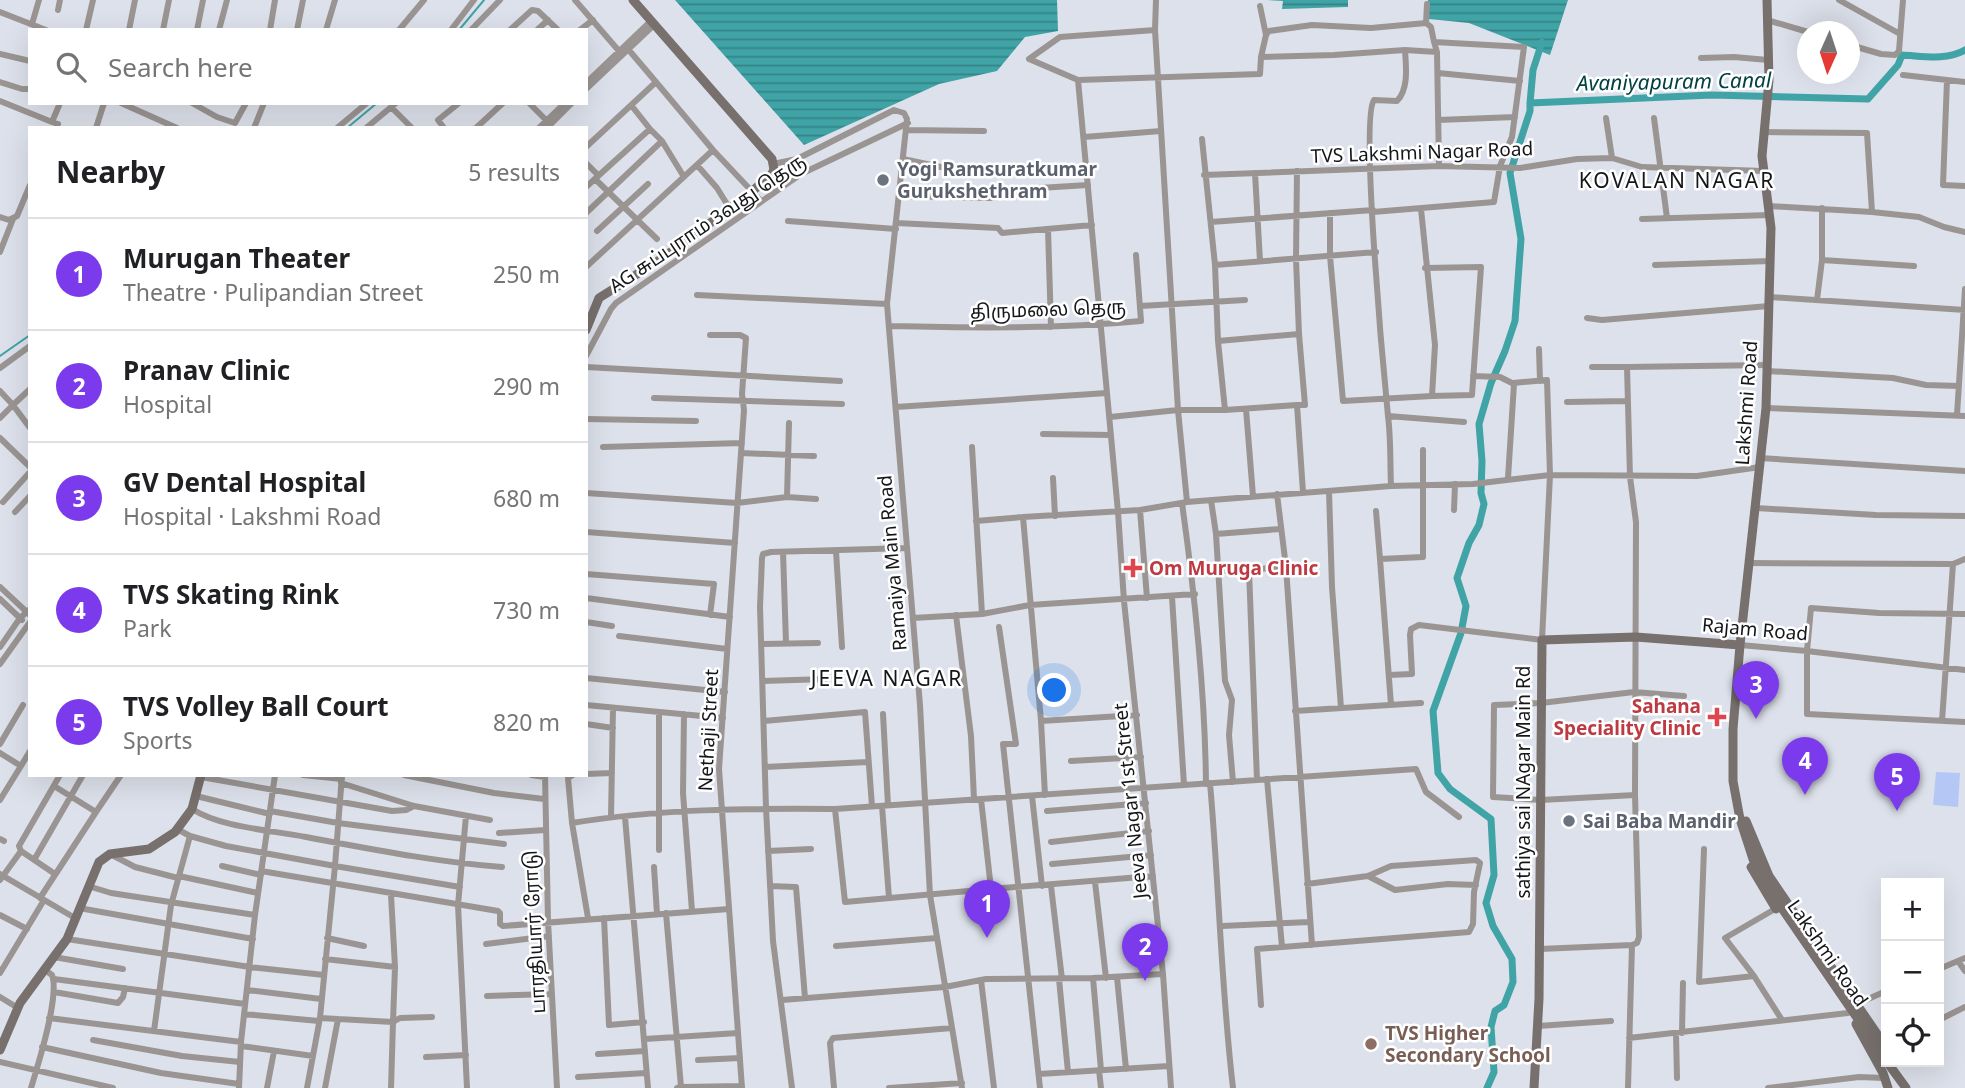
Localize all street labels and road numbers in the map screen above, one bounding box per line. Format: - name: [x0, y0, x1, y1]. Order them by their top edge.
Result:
- street label: TVS Lakshmi Nagar Road: [1310, 135, 1534, 169]
- street label: AG சுப்புராம் 3வது தெரு: [604, 148, 811, 299]
- street label: திருமலை தெரு: [970, 293, 1126, 326]
- street label: Lakshmi Road: [1729, 340, 1763, 466]
- street label: Ramaiya Main Road: [871, 474, 913, 652]
- street label: Rajam Road: [1701, 611, 1809, 647]
- street label: sathiya sai NAgar Main Rd: [1510, 666, 1536, 898]
- street label: Nethaji Street: [692, 668, 724, 792]
- street label: Jeeva Nagar 1st Street: [1107, 702, 1153, 902]
- street label: பாரதியார் ரோடு: [517, 850, 551, 1014]
- street label: Lakshmi Road: [1782, 894, 1874, 1012]

